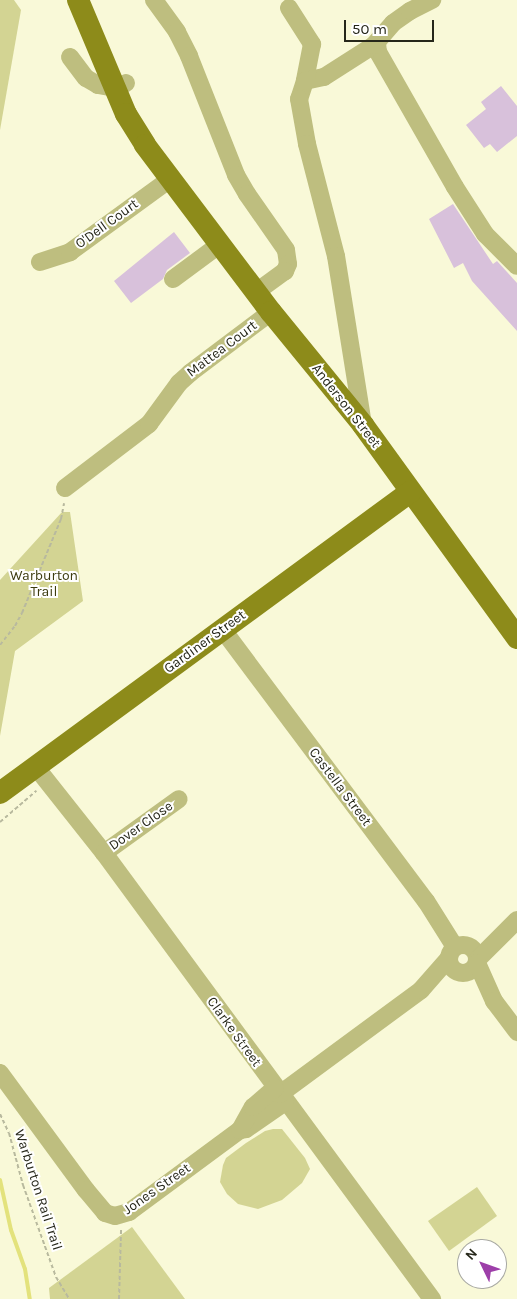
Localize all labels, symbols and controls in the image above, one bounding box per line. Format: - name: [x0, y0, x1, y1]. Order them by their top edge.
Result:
- scale bar: [347, 10, 437, 42]
- text: 50 m: [352, 20, 387, 38]
- street label: O'Dell Court: [72, 196, 142, 252]
- street label: Mattea Court: [184, 317, 260, 381]
- street label: Anderson Street: [308, 361, 384, 451]
- park label: Warburton Trail: [10, 568, 78, 600]
- street label: Gardiner Street: [161, 607, 249, 677]
- street label: Castella Street: [305, 745, 375, 829]
- street label: Dover Close: [106, 798, 176, 854]
- street label: Clarke Street: [203, 994, 265, 1070]
- street label: Warburton Rail Trail: [11, 1128, 65, 1252]
- street label: Jones Street: [120, 1160, 194, 1218]
- north arrow: [457, 1239, 507, 1289]
- text: N: [462, 1245, 481, 1264]

